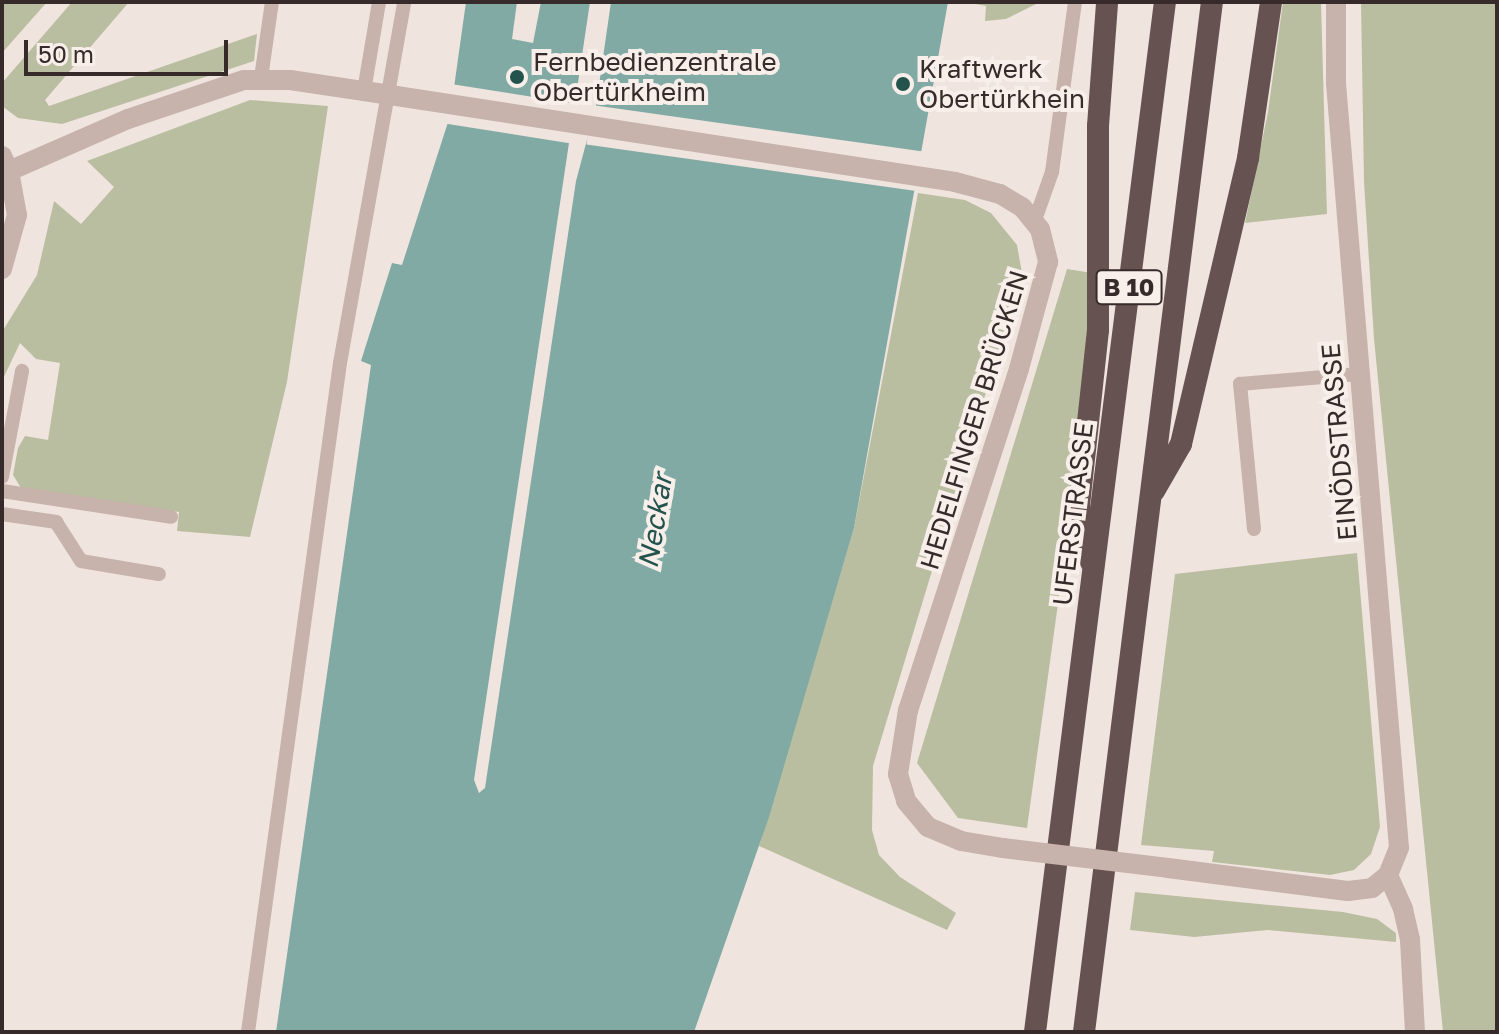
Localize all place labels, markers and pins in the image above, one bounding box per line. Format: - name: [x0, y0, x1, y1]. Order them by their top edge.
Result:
- place label: Fernbedienzentrale Obertürkheim: [533, 46, 777, 108]
- place label: Kraftwerk Obertürkhein: [919, 53, 1085, 114]
- marker: Fernbedienzentrale Obertürkheim: [508, 68, 526, 86]
- marker: Kraftwerk Obertürkhein: [894, 75, 912, 93]

